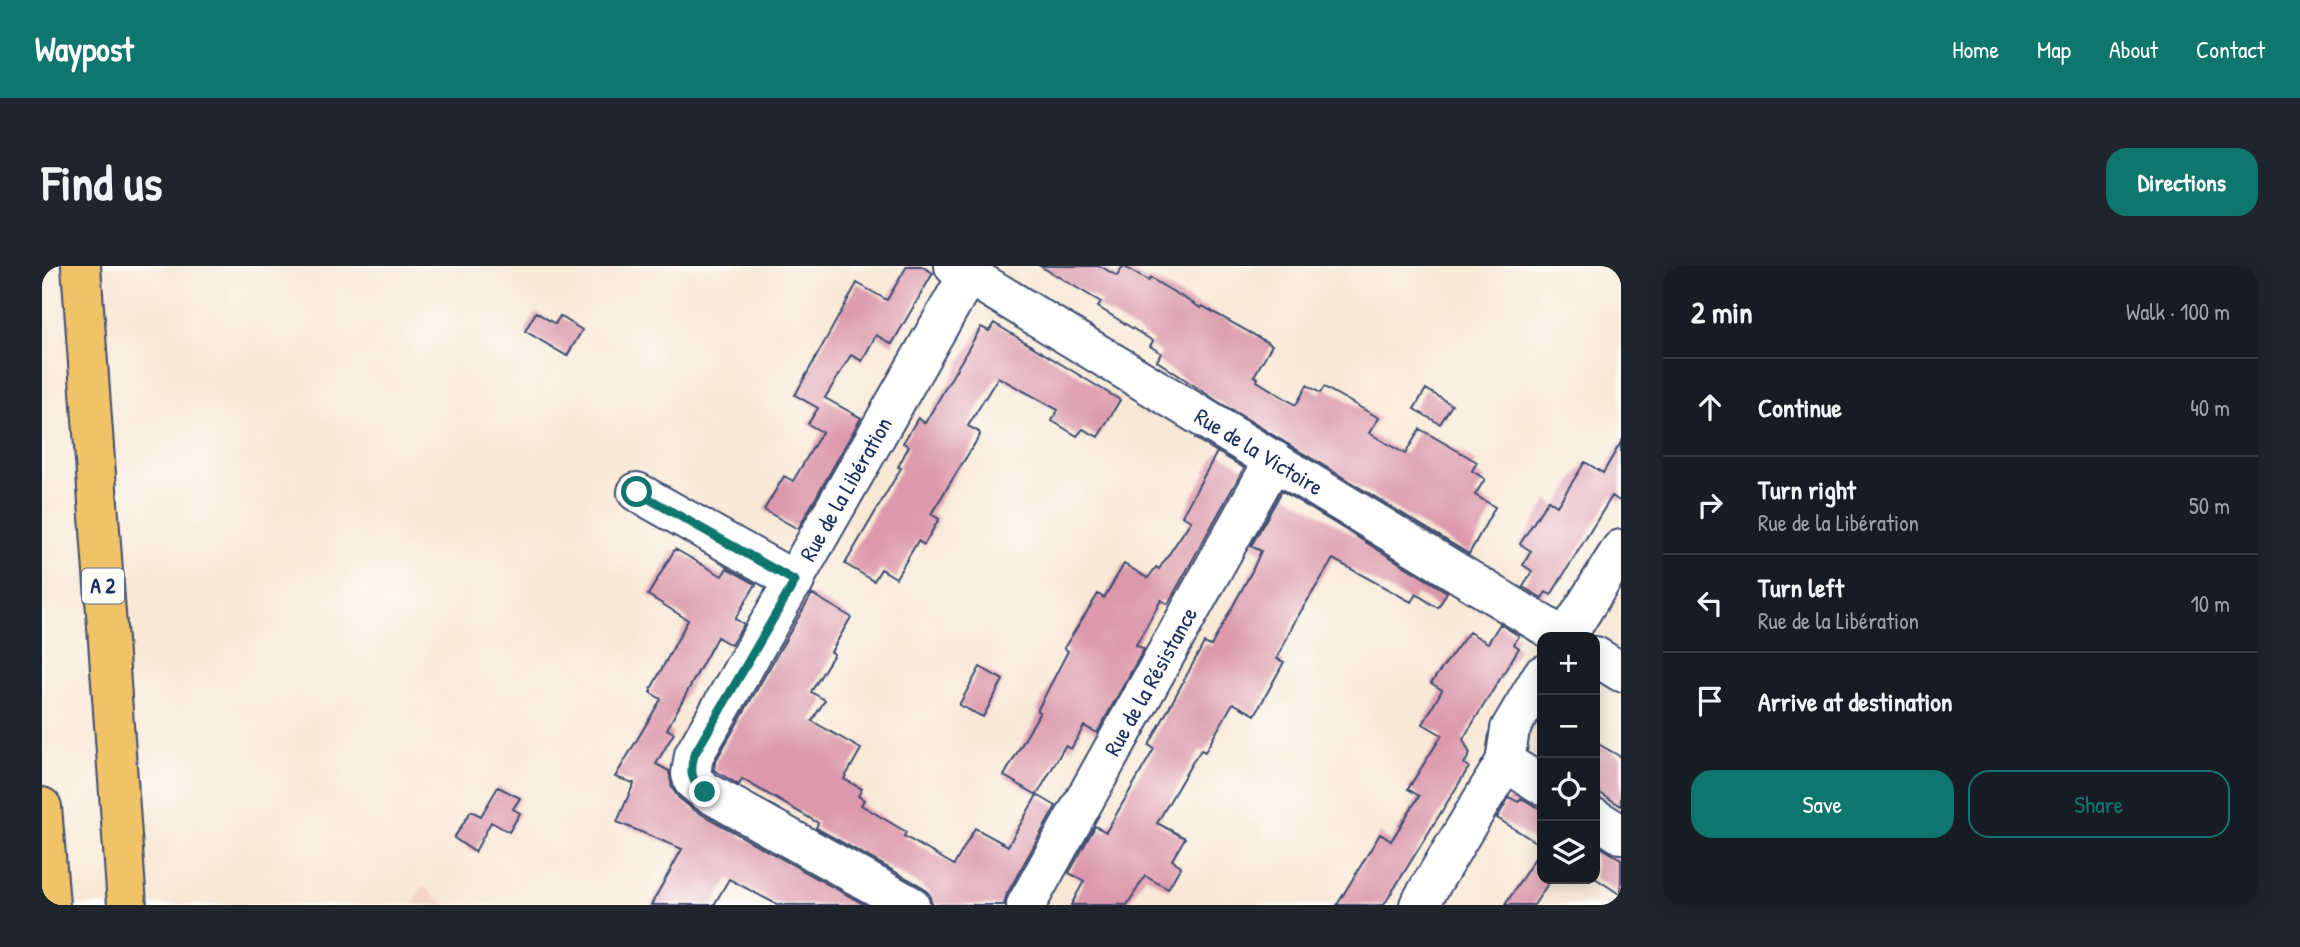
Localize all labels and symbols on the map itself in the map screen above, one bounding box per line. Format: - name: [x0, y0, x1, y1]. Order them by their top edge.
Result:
- street label: Rue de la Victoire: [1189, 400, 1329, 502]
- street label: Rue de la Libération: [792, 411, 899, 566]
- route start: [621, 476, 652, 507]
- road number: A 2: [82, 568, 124, 604]
- street label: Rue de la Résistance: [1096, 601, 1204, 761]
- route end: [689, 776, 720, 807]

